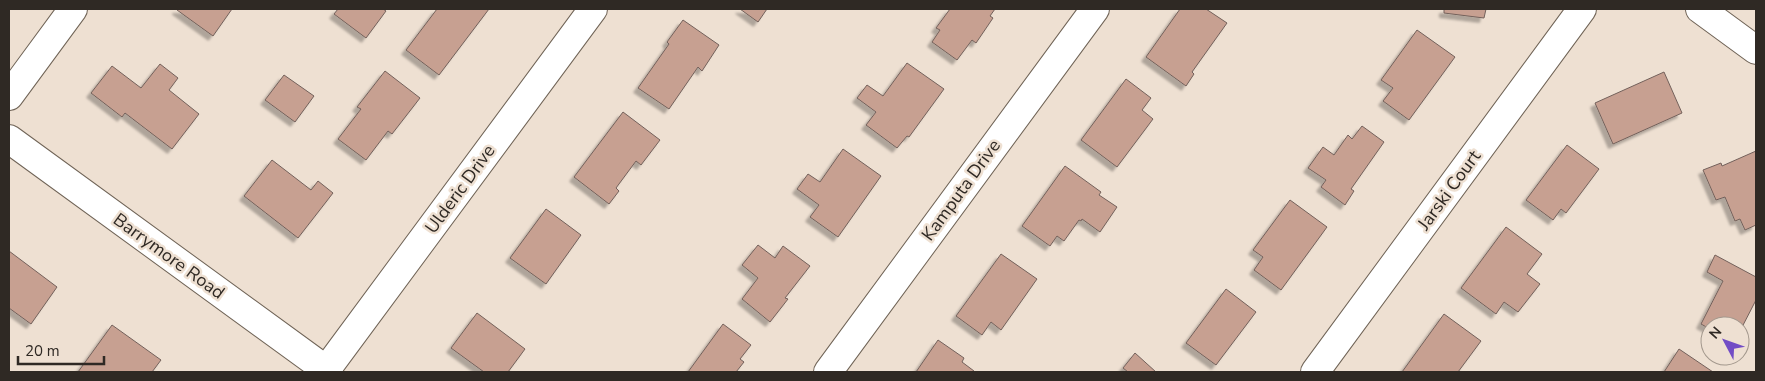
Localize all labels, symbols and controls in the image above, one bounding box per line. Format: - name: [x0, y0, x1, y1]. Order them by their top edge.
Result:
- street label: Kamputa Drive: [916, 134, 1006, 246]
- street label: Ulderic Drive: [420, 140, 500, 238]
- street label: Jarski Court: [1411, 145, 1486, 235]
- street label: Barrymore Road: [108, 207, 230, 305]
- north arrow: [1700, 316, 1750, 366]
- text: N: [1705, 323, 1726, 343]
- scale bar: [18, 334, 104, 366]
- text: 20 m: [25, 341, 60, 361]

